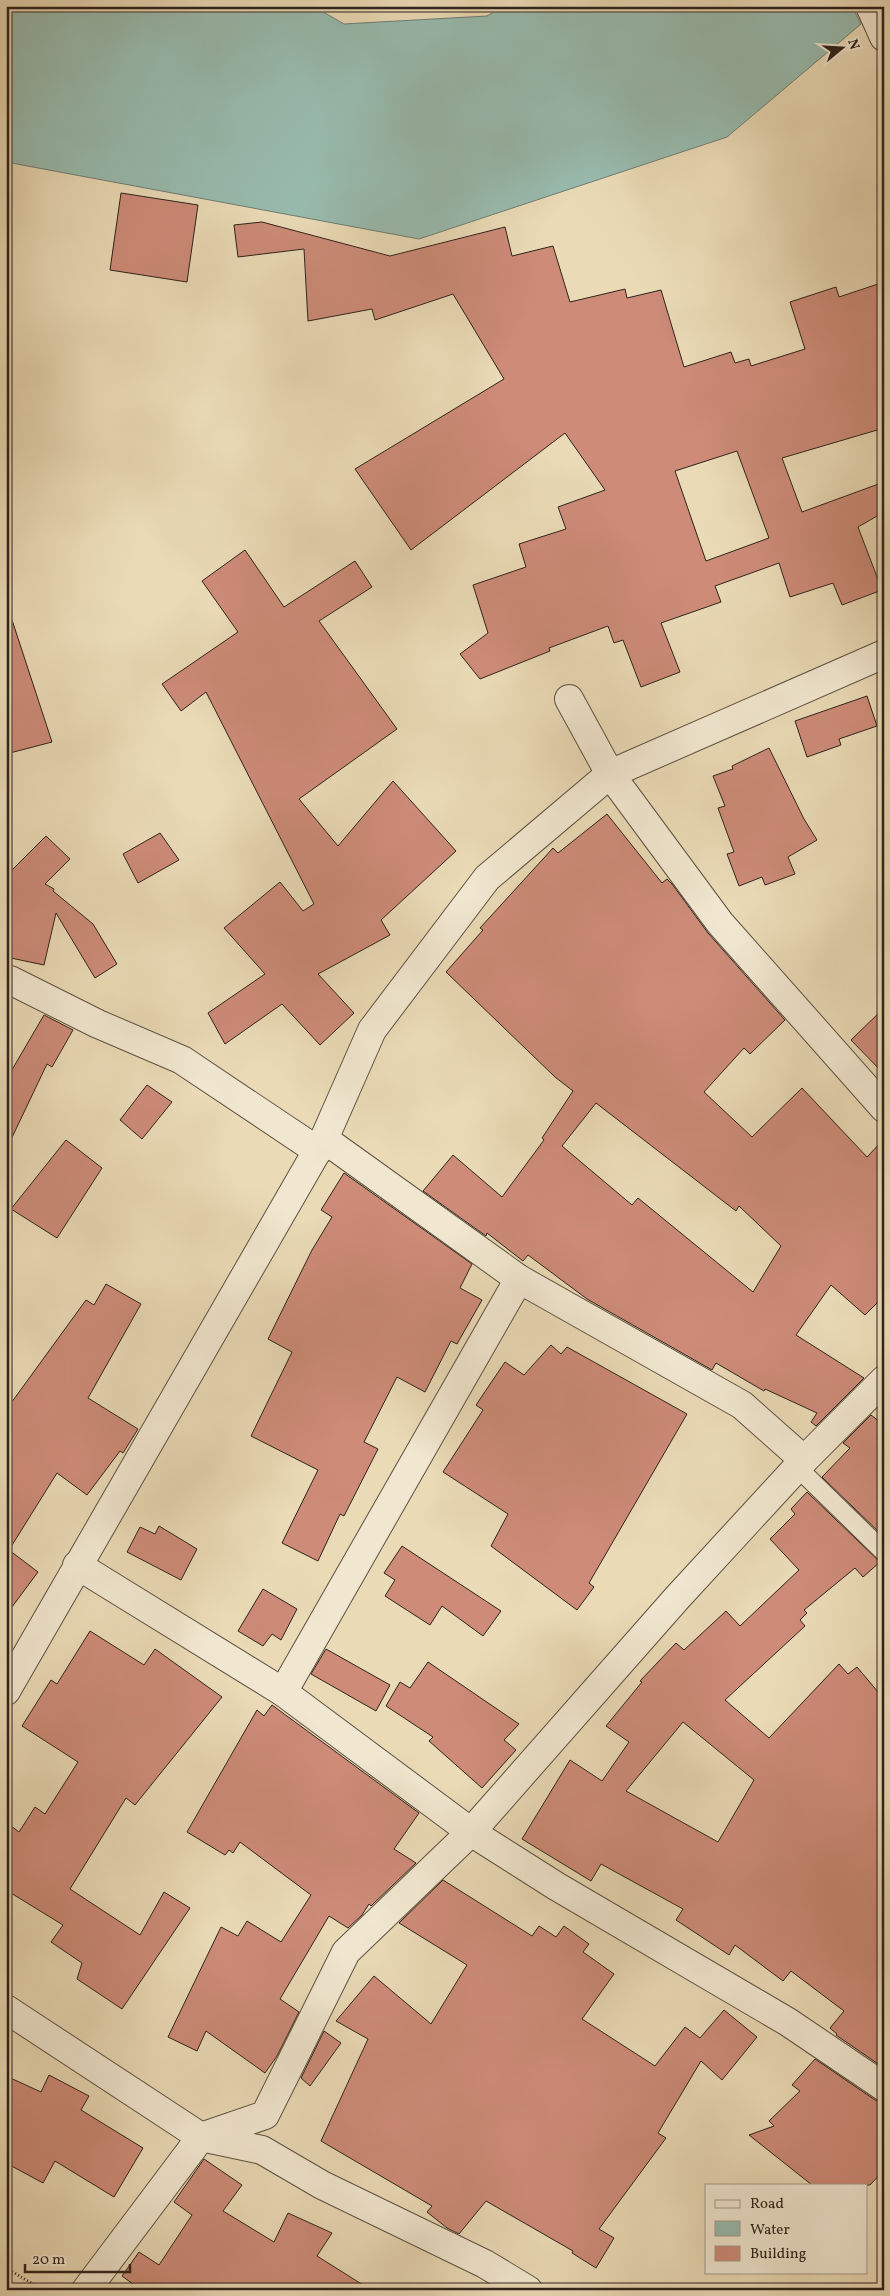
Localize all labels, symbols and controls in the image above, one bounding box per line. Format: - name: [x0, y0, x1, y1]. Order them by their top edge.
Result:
- north arrow: [818, 22, 868, 72]
- text: N: [842, 37, 864, 52]
- legend: [705, 2184, 868, 2274]
- text: Road: [750, 2194, 784, 2215]
- text: Water: [750, 2220, 790, 2241]
- scale bar: [25, 2241, 130, 2273]
- text: Building: [750, 2244, 807, 2265]
- text: 20 m: [32, 2250, 65, 2271]

